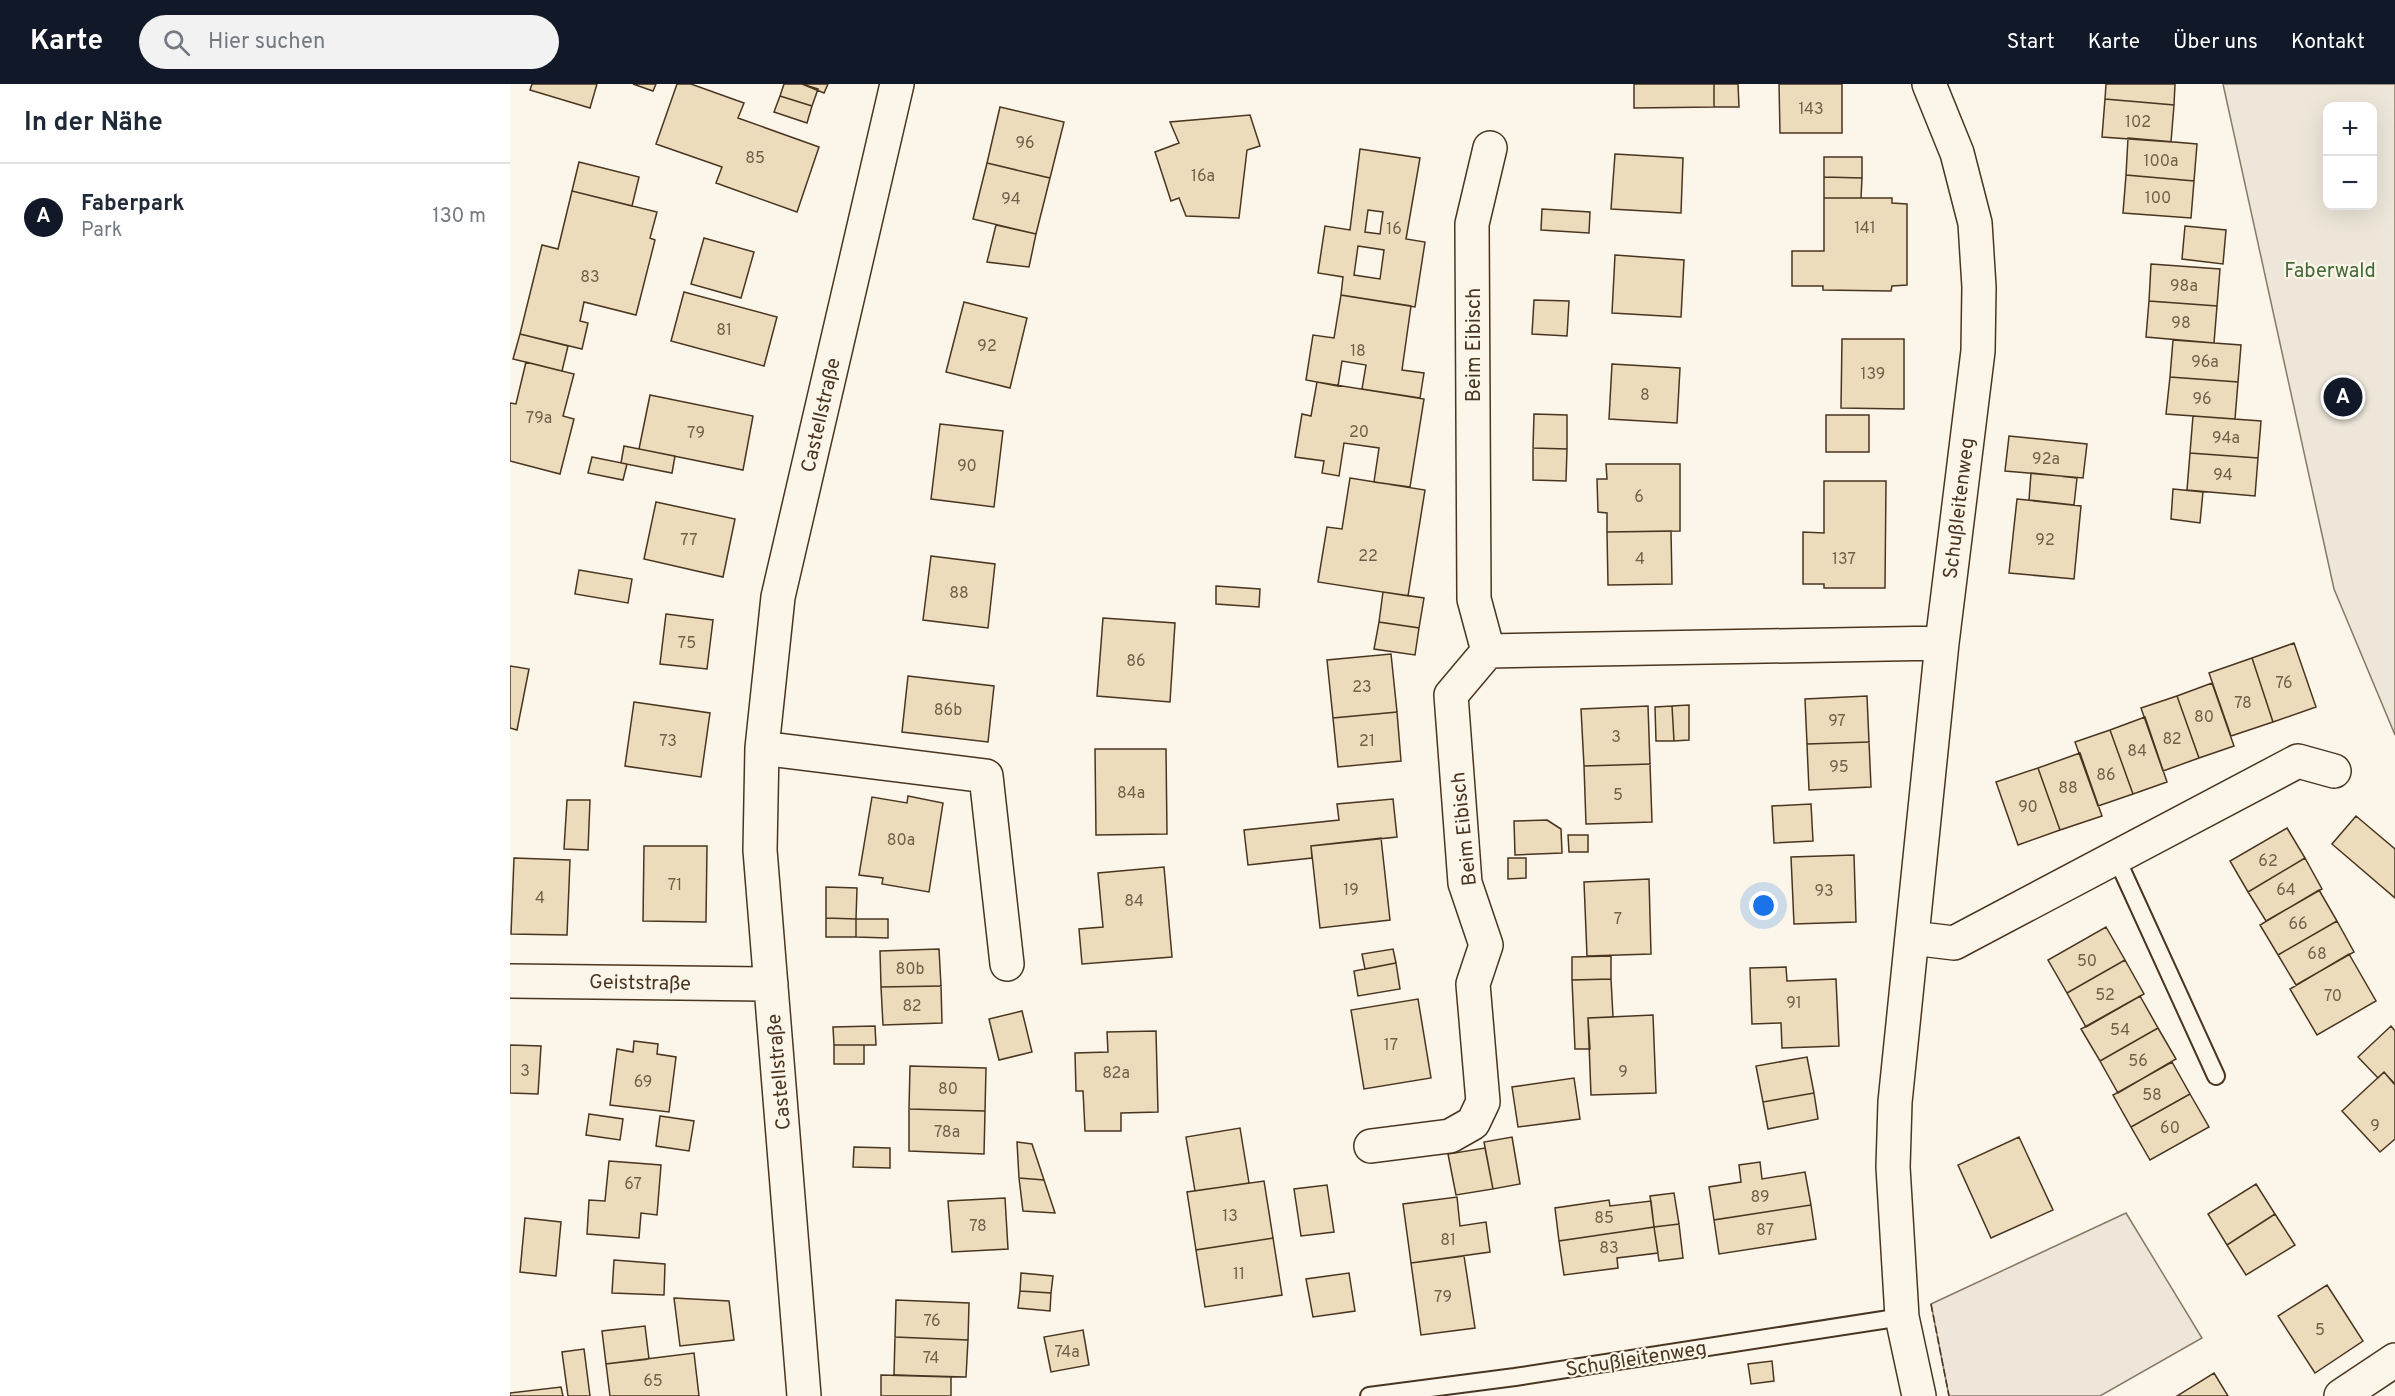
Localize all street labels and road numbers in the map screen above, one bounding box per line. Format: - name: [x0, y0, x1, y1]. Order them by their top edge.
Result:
- street label: Beim Eibisch: [1462, 288, 1488, 402]
- street label: Castellstraße: [796, 356, 848, 475]
- street label: Schußleitenweg: [1938, 436, 1982, 580]
- street label: Beim Eibisch: [1446, 770, 1484, 887]
- street label: Geiststraße: [589, 970, 691, 998]
- street label: Castellstraße: [762, 1012, 798, 1131]
- street label: Schußleitenweg: [1564, 1336, 1709, 1384]

